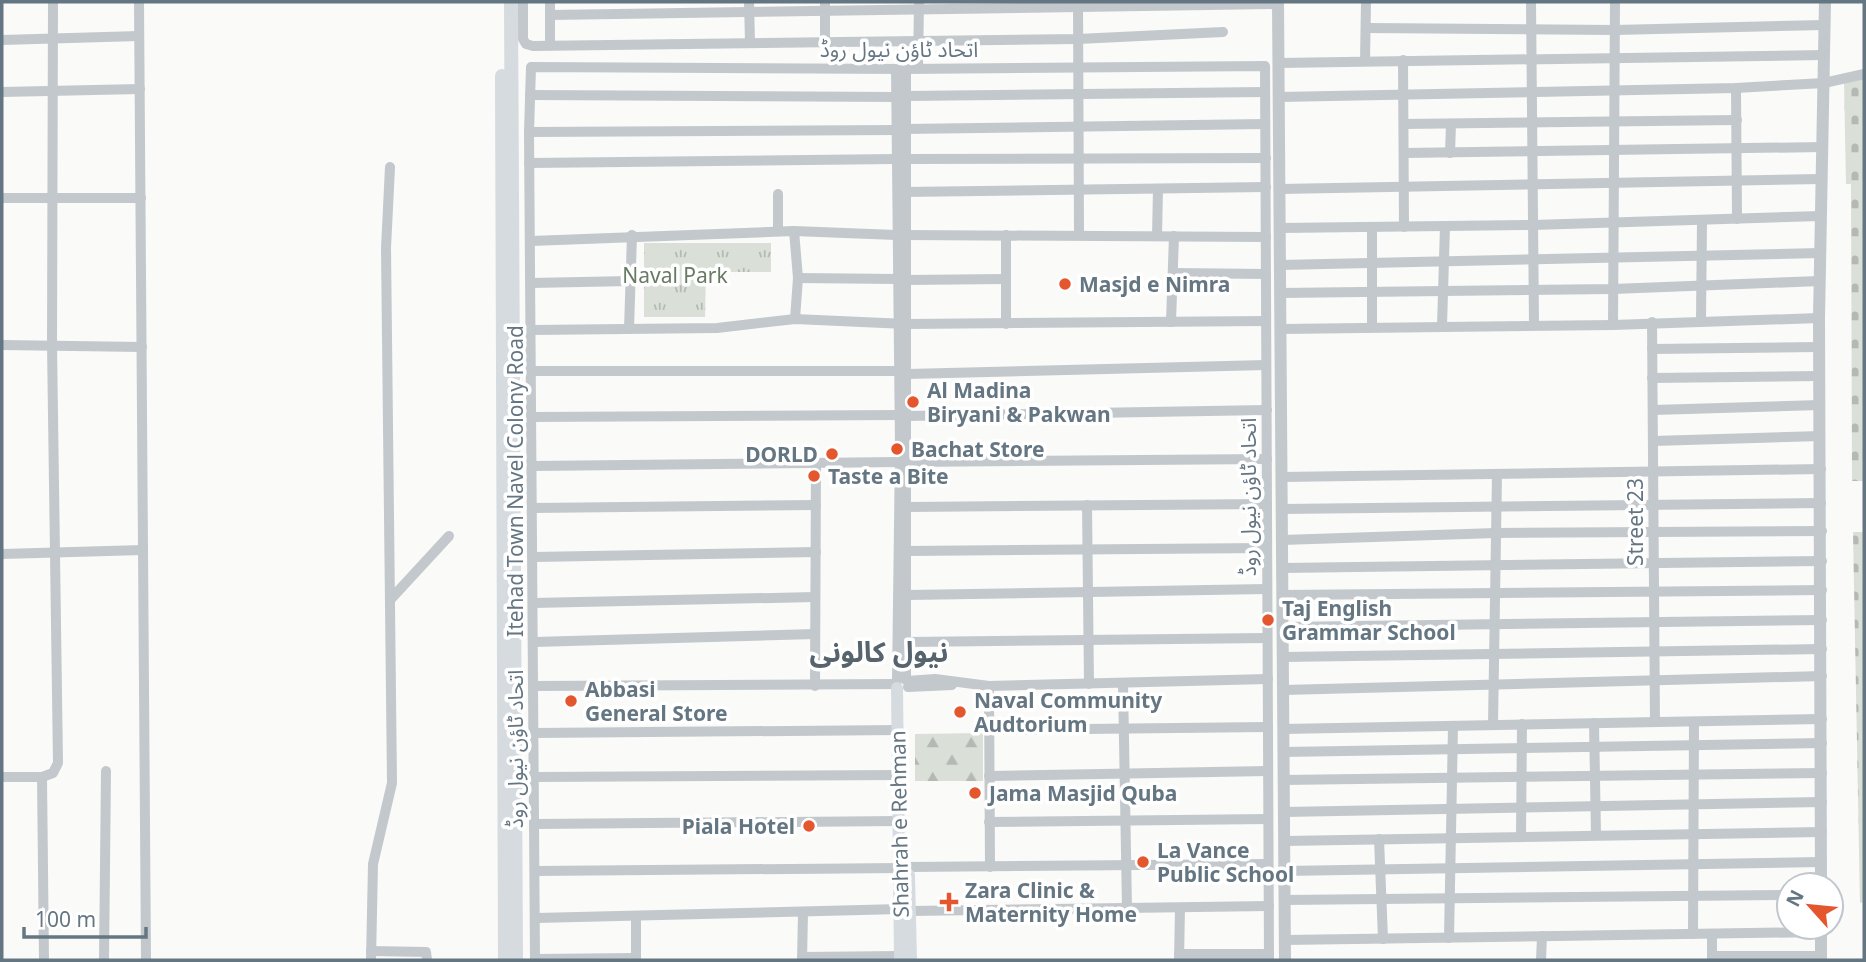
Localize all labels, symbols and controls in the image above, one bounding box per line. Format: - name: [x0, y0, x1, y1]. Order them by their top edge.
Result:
- street label: اتحاد ٹاؤن نیول روڈ: [820, 35, 978, 63]
- park label: Naval Park: [622, 261, 729, 289]
- place label: Masjd e Nimra: [1079, 270, 1230, 298]
- marker: Masjd e Nimra: [1057, 276, 1073, 292]
- street label: Itehad Town Navel Colony Road: [501, 325, 529, 637]
- place label: Al Madina Biryani & Pakwan: [927, 376, 1111, 428]
- marker: Al Madina Biryani & Pakwan: [905, 394, 921, 410]
- street label: اتحاد ٹاؤن نیول روڈ: [1234, 418, 1262, 576]
- place label: Bachat Store: [911, 435, 1045, 463]
- place label: DORLD: [745, 440, 818, 468]
- marker: Bachat Store: [889, 441, 905, 457]
- marker: DORLD: [824, 446, 840, 462]
- place label: Taste a Bite: [828, 462, 949, 490]
- marker: Taste a Bite: [806, 468, 822, 484]
- street label: Street 23: [1621, 478, 1649, 566]
- place label: Taj English Grammar School: [1282, 594, 1456, 646]
- marker: Taj English Grammar School: [1260, 612, 1276, 628]
- district label: نیول کالونی: [810, 632, 948, 670]
- street label: اتحاد ٹاؤن نیول روڈ: [501, 670, 529, 828]
- place label: Abbasi General Store: [585, 675, 728, 727]
- place label: Naval Community Audtorium: [974, 686, 1162, 738]
- marker: Abbasi General Store: [563, 693, 579, 709]
- marker: Naval Community Audtorium: [952, 704, 968, 720]
- street label: Shahrah e Rehman: [883, 730, 915, 918]
- place label: Jama Masjid Quba: [987, 779, 1177, 807]
- marker: Jama Masjid Quba: [967, 785, 983, 801]
- place label: Piala Hotel: [682, 812, 795, 840]
- marker: Piala Hotel: [801, 818, 817, 834]
- place label: La Vance Public School: [1157, 836, 1294, 888]
- marker: La Vance Public School: [1135, 854, 1151, 870]
- north arrow: [1775, 871, 1845, 941]
- place label: Zara Clinic & Maternity Home: [965, 876, 1137, 928]
- text: N: [1780, 885, 1810, 911]
- marker: Zara Clinic & Maternity Home: [939, 892, 959, 912]
- scale bar: [24, 895, 147, 939]
- text: 100 m: [35, 905, 96, 933]

